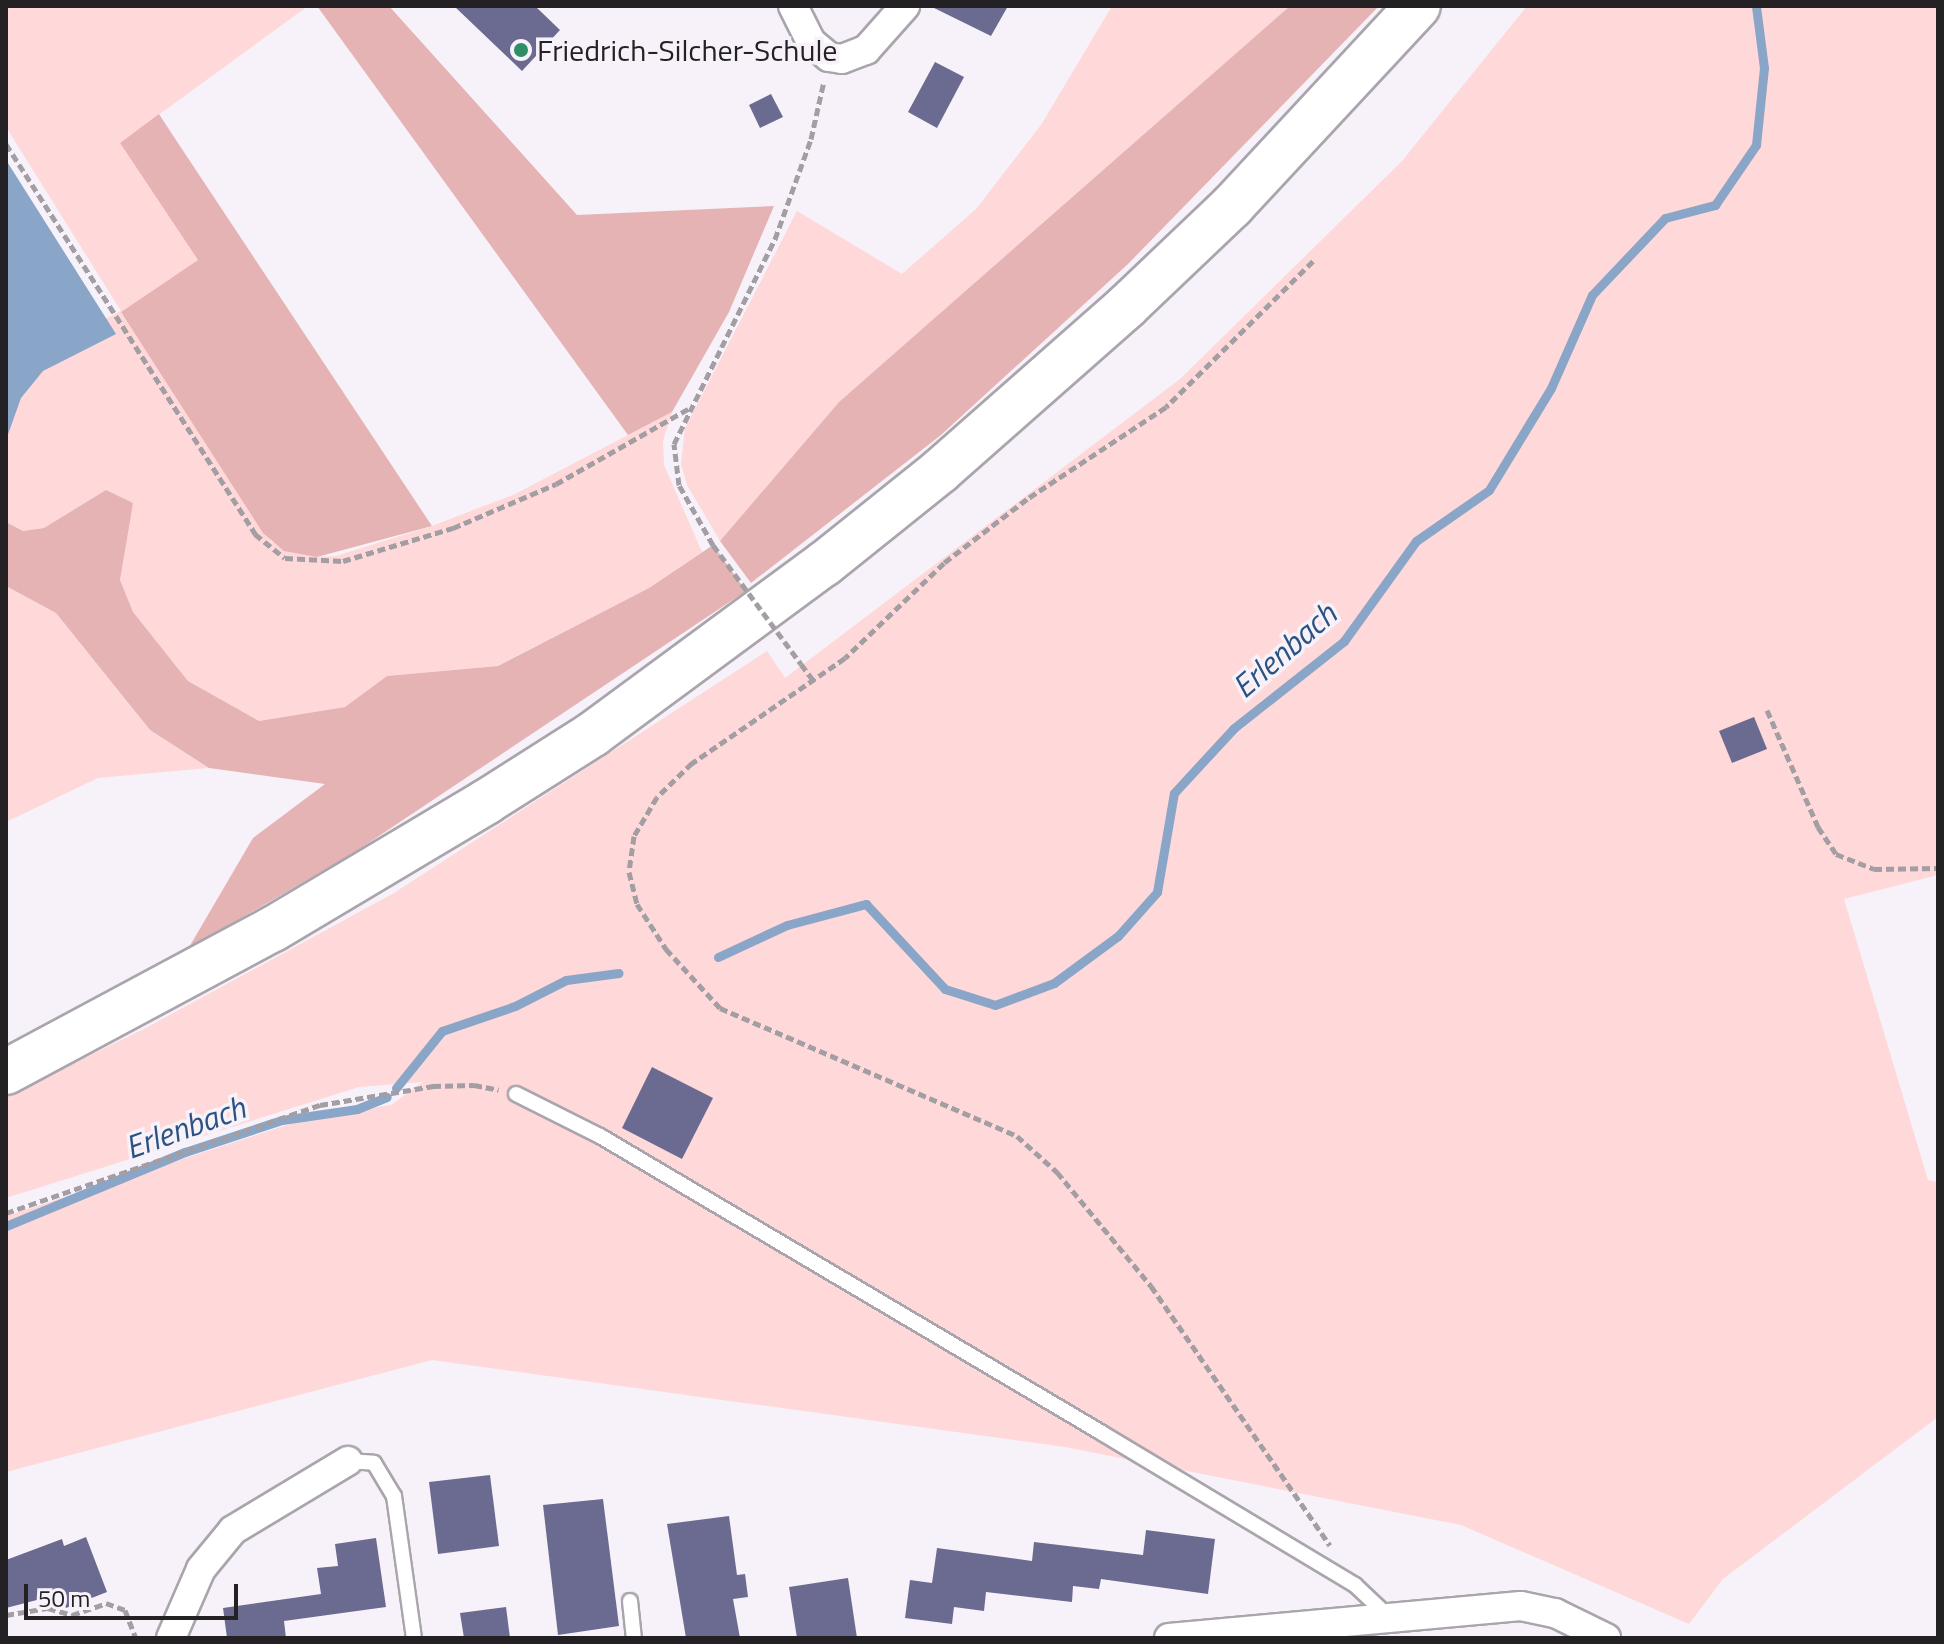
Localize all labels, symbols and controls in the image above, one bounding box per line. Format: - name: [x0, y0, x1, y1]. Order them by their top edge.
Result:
- place label: Friedrich-Silcher-Schule: [537, 32, 837, 68]
- marker: Friedrich-Silcher-Schule: [512, 41, 530, 59]
- water label: Erlenbach: [1224, 595, 1344, 705]
- water label: Erlenbach: [120, 1088, 250, 1166]
- scale bar: [28, 1568, 242, 1618]
- text: 50 m: [38, 1580, 90, 1616]

